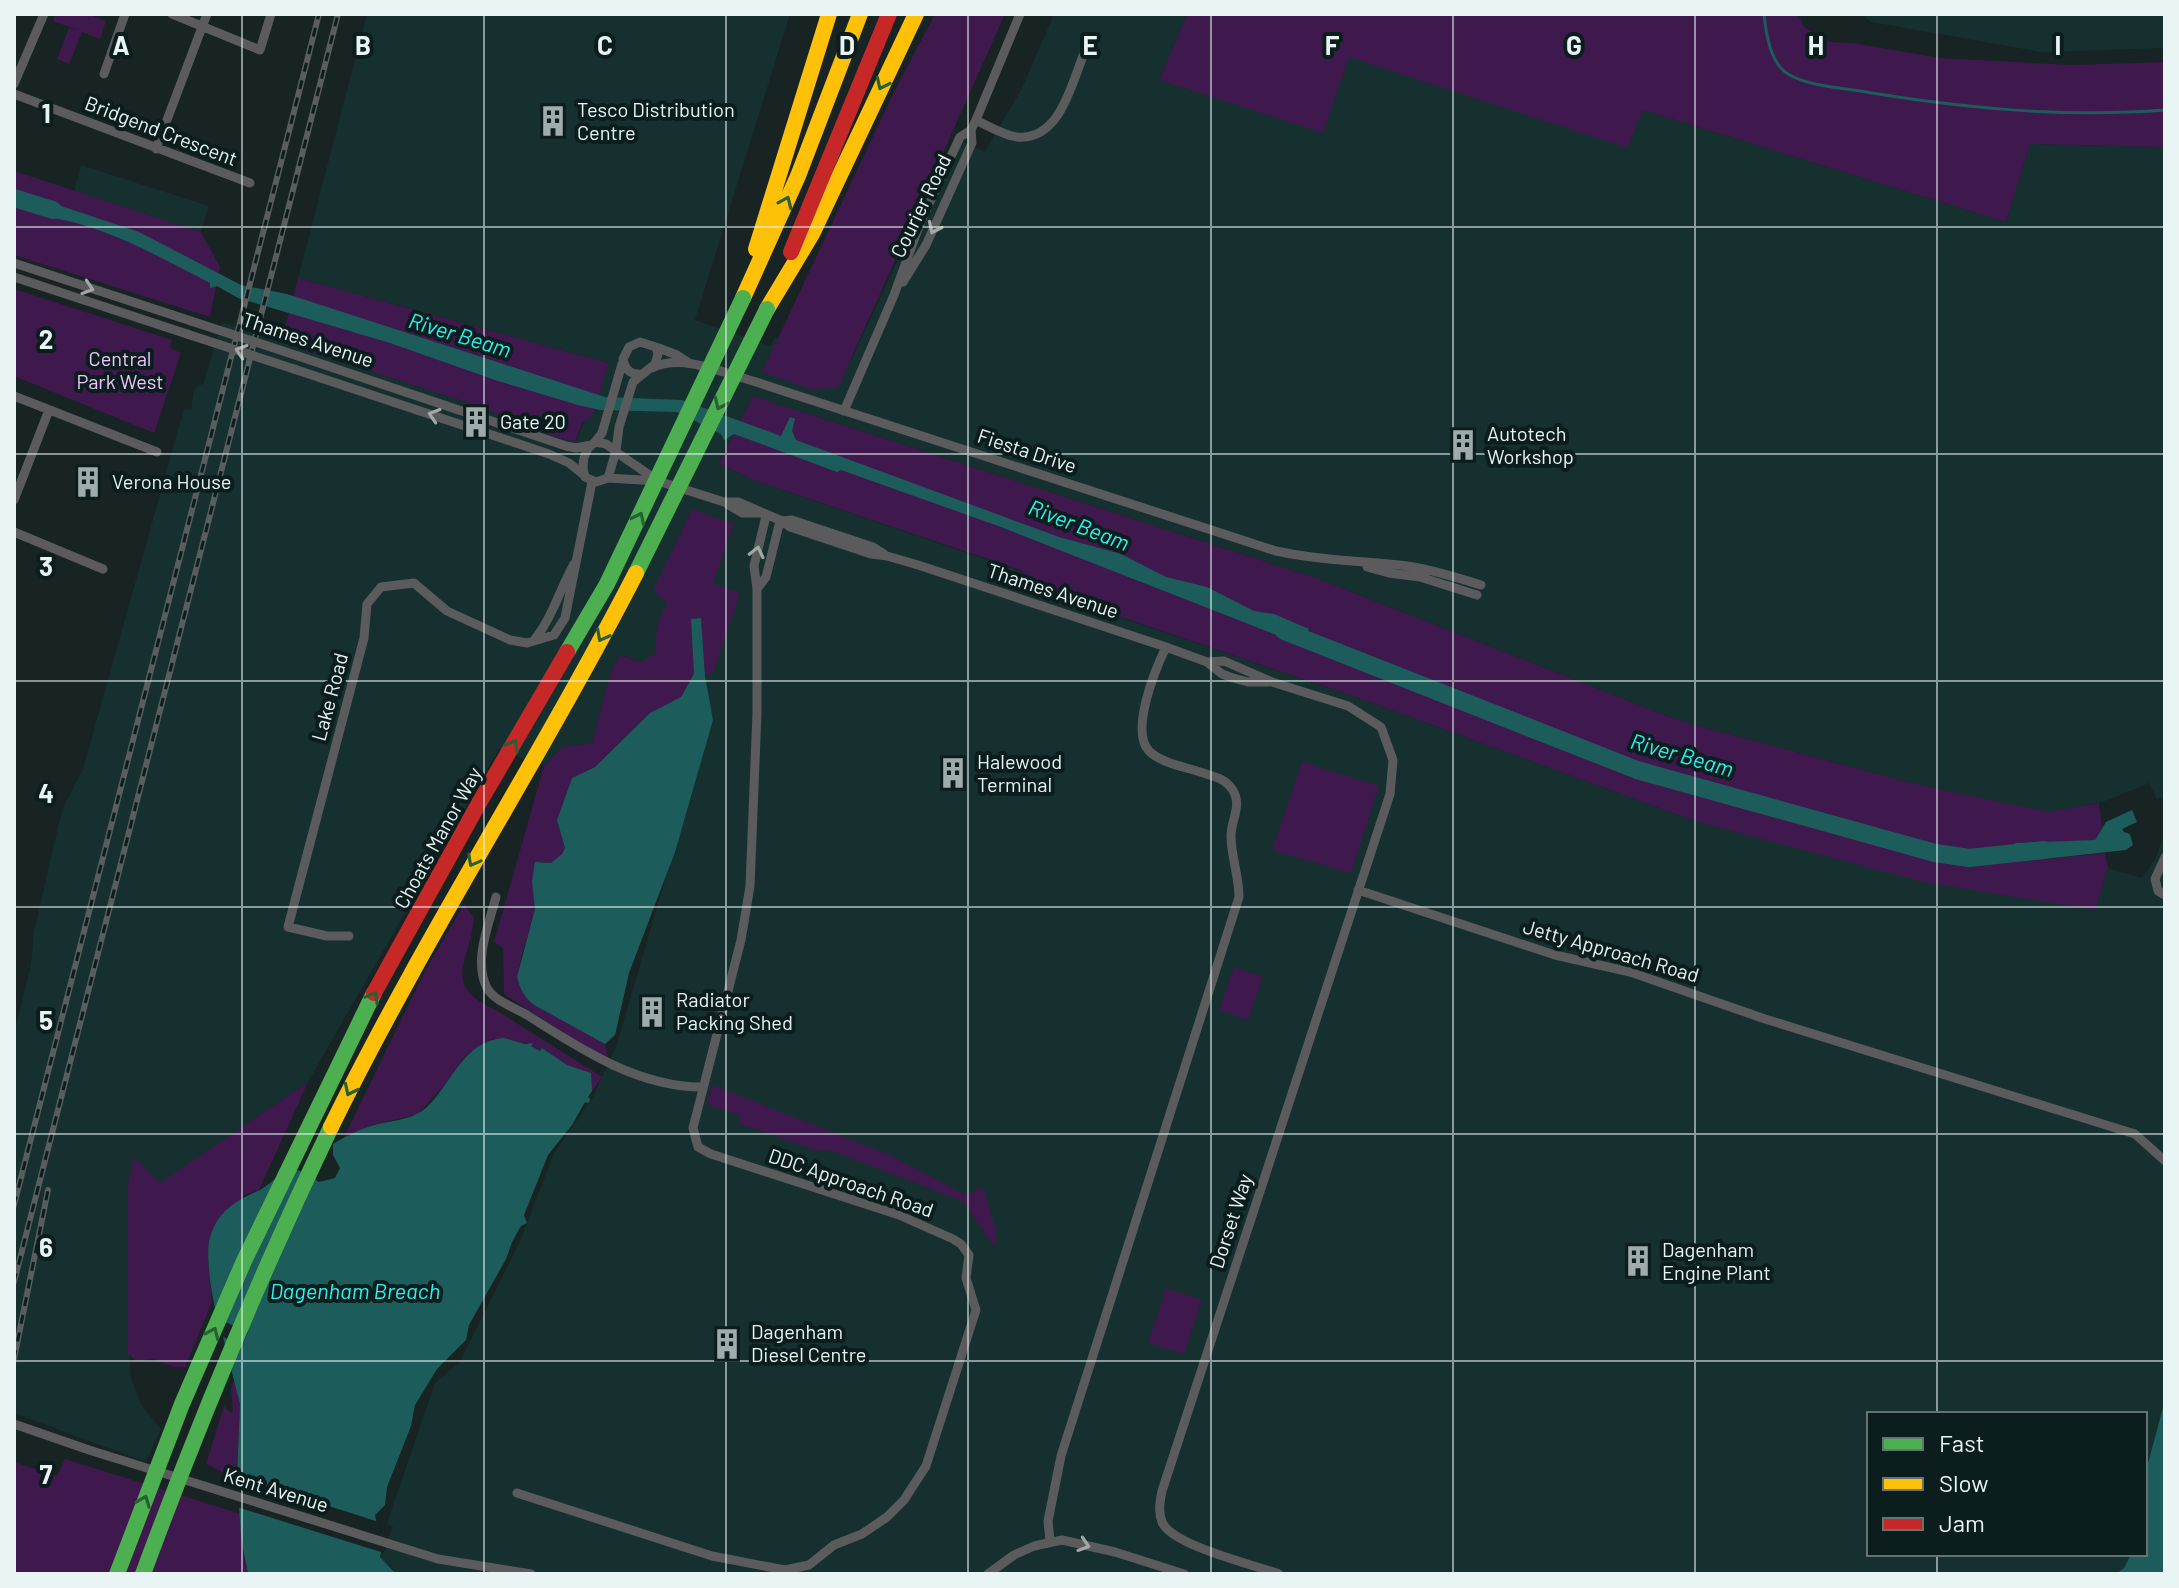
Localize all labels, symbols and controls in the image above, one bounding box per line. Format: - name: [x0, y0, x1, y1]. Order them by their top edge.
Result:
- text: A: [112, 29, 130, 60]
- text: B: [355, 29, 371, 60]
- text: C: [597, 29, 613, 60]
- text: D: [839, 29, 855, 60]
- text: E: [1082, 29, 1098, 60]
- text: F: [1325, 29, 1340, 60]
- text: G: [1566, 29, 1582, 60]
- text: H: [1808, 29, 1824, 60]
- text: I: [2055, 29, 2061, 60]
- one-way arrow: [876, 76, 892, 91]
- street label: Bridgend Crescent: [82, 90, 241, 170]
- text: 1: [41, 97, 51, 128]
- place label: Tesco Distribution Centre: [577, 97, 735, 144]
- building icon: Tesco Distribution Centre: [536, 104, 570, 138]
- street label: Courier Road: [885, 150, 955, 261]
- one-way arrow: [776, 195, 792, 210]
- one-way arrow: [928, 219, 944, 234]
- one-way arrow: [80, 278, 94, 294]
- water label: River Beam: [406, 306, 515, 362]
- street label: Thames Avenue: [240, 307, 377, 372]
- text: 2: [39, 323, 53, 354]
- one-way arrow: [234, 345, 248, 361]
- park label: Central Park West: [76, 346, 164, 393]
- one-way arrow: [714, 396, 730, 410]
- building icon: Gate 20: [459, 405, 493, 439]
- one-way arrow: [428, 408, 442, 424]
- place label: Gate 20: [500, 409, 566, 433]
- place label: Autotech Workshop: [1487, 421, 1574, 468]
- street label: Fiesta Drive: [975, 423, 1080, 477]
- building icon: Autotech Workshop: [1446, 428, 1480, 462]
- building icon: Verona House: [71, 465, 105, 499]
- place label: Verona House: [112, 469, 232, 493]
- water label: River Beam: [1025, 493, 1133, 555]
- one-way arrow: [630, 512, 646, 526]
- one-way arrow: [748, 545, 765, 559]
- text: 3: [39, 550, 53, 581]
- street label: Thames Avenue: [985, 558, 1122, 623]
- one-way arrow: [596, 627, 612, 641]
- street label: Lake Road: [306, 650, 352, 743]
- water label: River Beam: [1628, 727, 1737, 781]
- one-way arrow: [503, 739, 519, 754]
- place label: Halewood Terminal: [977, 749, 1062, 796]
- building icon: Halewood Terminal: [936, 756, 970, 790]
- street label: Choats Manor Way: [388, 763, 486, 912]
- text: 4: [38, 777, 54, 808]
- one-way arrow: [467, 853, 482, 867]
- street label: Jetty Approach Road: [1521, 913, 1702, 987]
- place label: Radiator Packing Shed: [676, 987, 793, 1034]
- one-way arrow: [363, 990, 378, 1005]
- building icon: Radiator Packing Shed: [635, 995, 669, 1029]
- text: 5: [39, 1004, 53, 1035]
- one-way arrow: [344, 1082, 360, 1097]
- street label: DDC Approach Road: [766, 1143, 937, 1222]
- street label: Dorset Way: [1204, 1170, 1257, 1271]
- text: 6: [39, 1231, 53, 1262]
- place label: Dagenham Engine Plant: [1662, 1237, 1771, 1284]
- building icon: Dagenham Engine Plant: [1621, 1244, 1655, 1278]
- water label: Dagenham Breach: [270, 1277, 440, 1303]
- place label: Dagenham Diesel Centre: [751, 1319, 867, 1366]
- one-way arrow: [204, 1326, 220, 1341]
- building icon: Dagenham Diesel Centre: [710, 1327, 744, 1361]
- legend: [1867, 1412, 2147, 1556]
- text: Fast: [1939, 1428, 1984, 1457]
- text: 7: [40, 1458, 53, 1489]
- street label: Kent Avenue: [221, 1462, 332, 1516]
- text: Slow: [1939, 1468, 1988, 1497]
- one-way arrow: [135, 1495, 151, 1509]
- text: Jam: [1939, 1508, 1985, 1537]
- one-way arrow: [1077, 1536, 1091, 1552]

